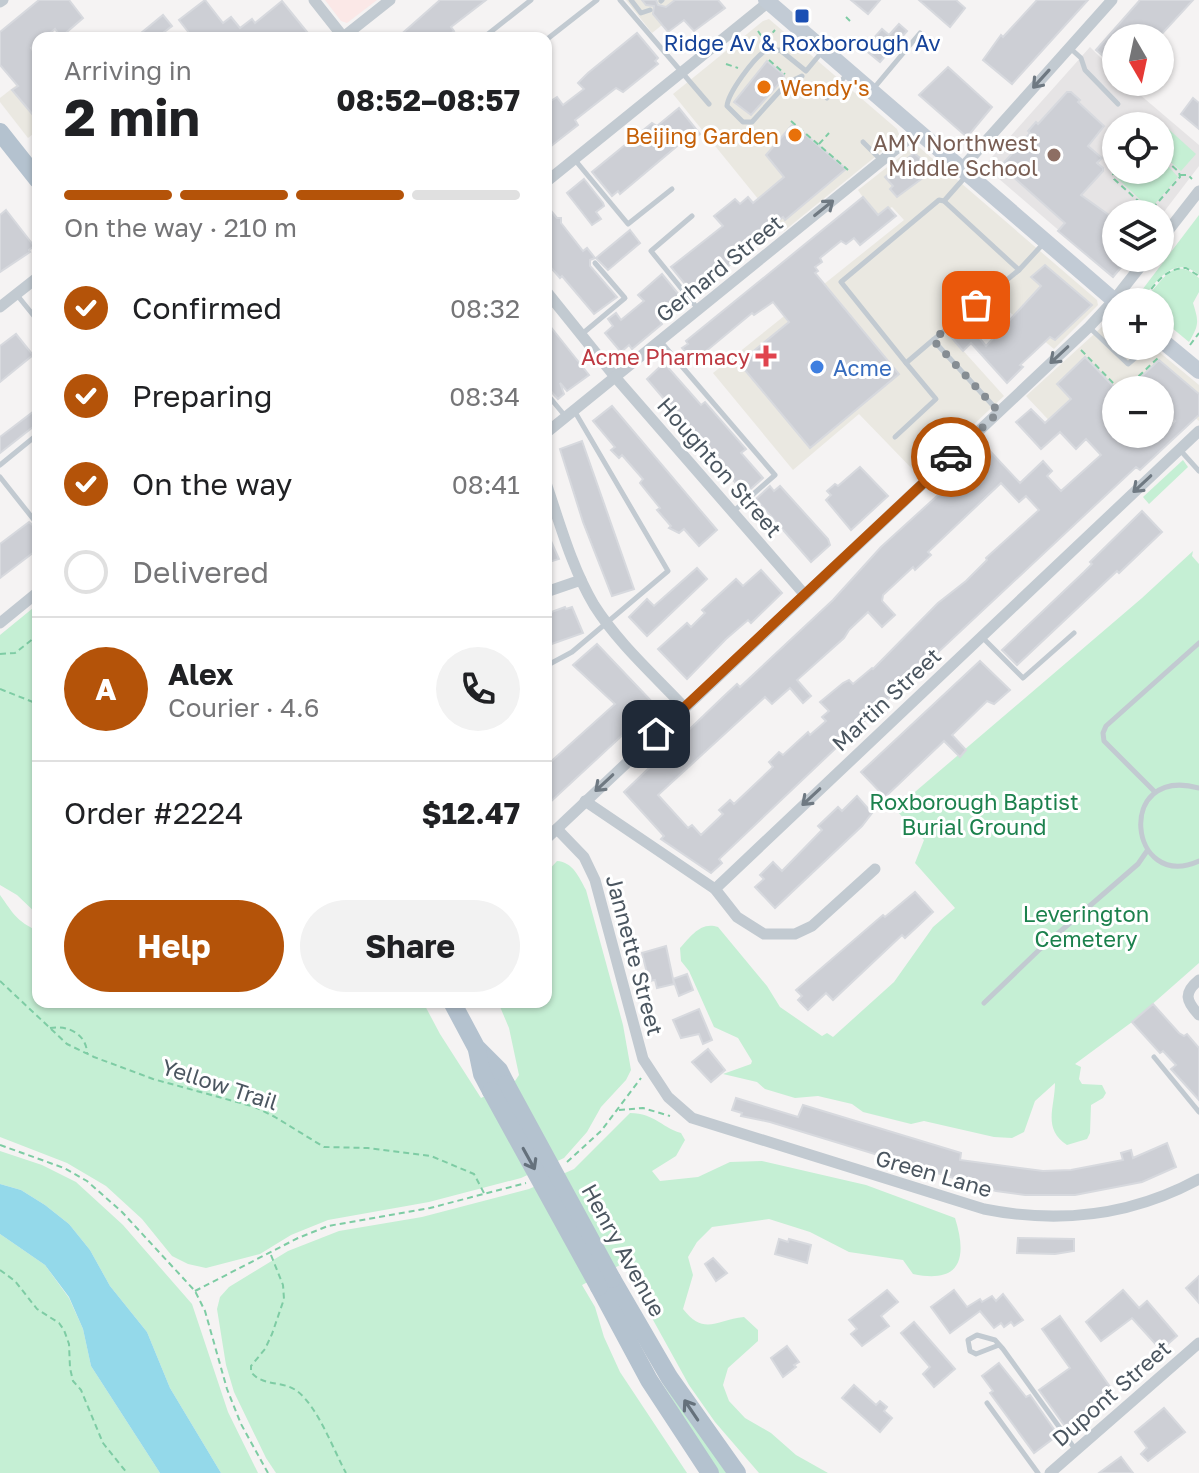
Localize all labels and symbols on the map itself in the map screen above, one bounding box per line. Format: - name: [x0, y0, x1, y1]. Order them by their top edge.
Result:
- marker: Ridge Av & Roxborough Av: [793, 7, 811, 25]
- north arrow: [1102, 24, 1174, 96]
- place label: Ridge Av & Roxborough Av: [663, 29, 941, 56]
- one-way arrow: [1032, 68, 1051, 89]
- place label: Wendy's: [780, 74, 870, 101]
- marker: Wendy's: [755, 78, 773, 96]
- place label: Beijing Garden: [625, 122, 779, 149]
- marker: Beijing Garden: [786, 126, 804, 144]
- place label: AMY Northwest Middle School: [873, 129, 1038, 181]
- marker: AMY Northwest Middle School: [1045, 146, 1063, 164]
- one-way arrow: [814, 199, 834, 217]
- street label: Gerhard Street: [650, 209, 788, 327]
- pin: [942, 271, 1010, 339]
- place label: Acme Pharmacy: [581, 343, 750, 370]
- one-way arrow: [1049, 346, 1069, 365]
- marker: Acme Pharmacy: [757, 347, 775, 365]
- place label: Acme: [833, 354, 892, 381]
- marker: Acme: [808, 358, 826, 376]
- street label: Houghton Street: [652, 392, 788, 542]
- courier: [911, 417, 991, 497]
- one-way arrow: [1132, 475, 1152, 494]
- street label: Martin Street: [826, 642, 946, 756]
- pin: [622, 700, 690, 768]
- one-way arrow: [594, 773, 614, 792]
- one-way arrow: [801, 788, 821, 806]
- park label: Roxborough Baptist Burial Ground: [869, 788, 1079, 840]
- street label: Jannette Street: [601, 872, 669, 1038]
- park label: Leverington Cemetery: [1023, 900, 1149, 952]
- street label: Yellow Trail: [158, 1053, 282, 1115]
- street label: Green Lane: [873, 1143, 995, 1203]
- one-way arrow: [522, 1147, 537, 1171]
- street label: Henry Avenue: [576, 1179, 672, 1321]
- street label: Dupont Street: [1046, 1334, 1176, 1452]
- one-way arrow: [683, 1399, 699, 1421]

